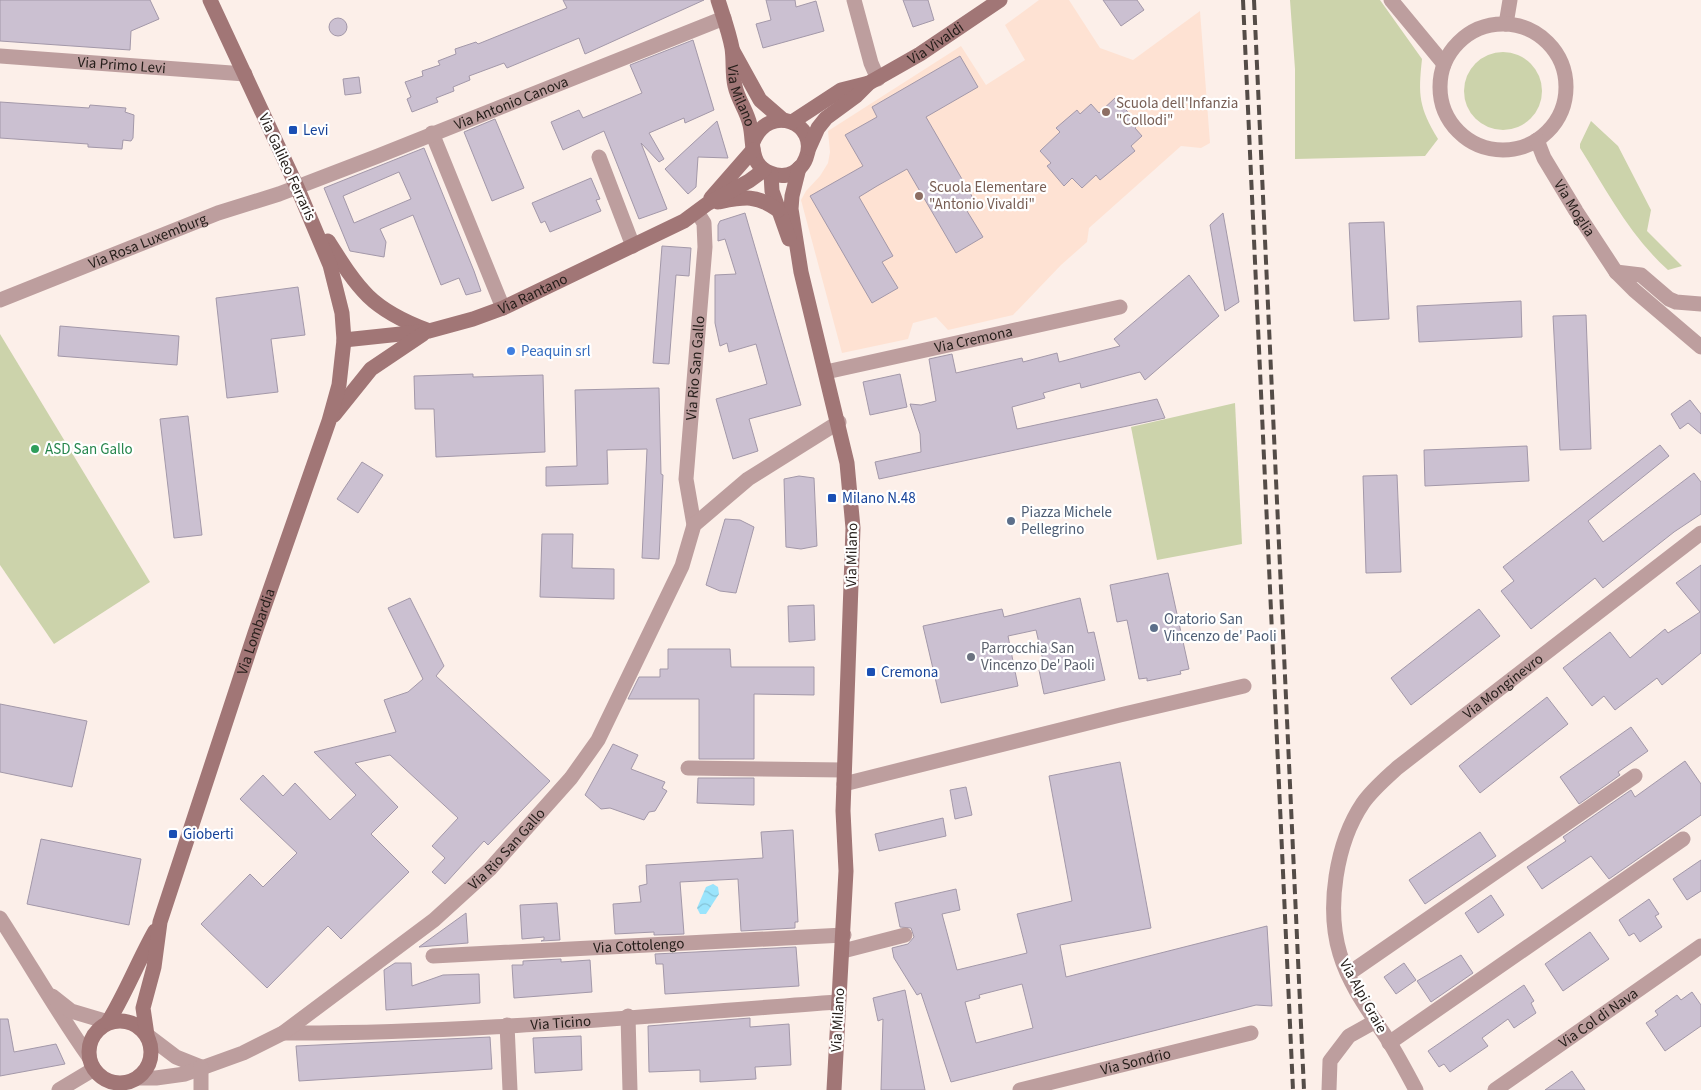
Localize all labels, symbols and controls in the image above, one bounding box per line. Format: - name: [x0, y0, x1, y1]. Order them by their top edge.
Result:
- street label: Via Vivaldi: [904, 17, 968, 69]
- street label: Via Primo Levi: [77, 51, 167, 79]
- street label: Via Milano: [723, 65, 760, 129]
- street label: Via Antonio Canova: [451, 71, 571, 135]
- place label: Scuola dell'Infanzia "Collodi": [1116, 93, 1238, 131]
- marker: Scuola dell'Infanzia "Collodi": [1100, 106, 1112, 118]
- street label: Via Galileo Ferraris: [253, 110, 321, 224]
- place label: Levi: [303, 120, 328, 141]
- marker: Levi: [287, 124, 299, 136]
- street label: Via Moglia: [1549, 176, 1600, 241]
- place label: Scuola Elementare "Antonio Vivaldi": [929, 177, 1047, 215]
- marker: Scuola Elementare "Antonio Vivaldi": [913, 190, 925, 202]
- street label: Via Rosa Luxemburg: [85, 208, 211, 274]
- street label: Via Rantano: [495, 268, 571, 319]
- street label: Via Rio San Gallo: [680, 315, 710, 421]
- street label: Via Cremona: [932, 321, 1015, 358]
- place label: Peaquin srl: [521, 341, 591, 362]
- marker: Peaquin srl: [505, 345, 517, 357]
- place label: ASD San Gallo: [45, 439, 133, 460]
- marker: ASD San Gallo: [29, 443, 41, 455]
- place label: Milano N.48: [842, 488, 916, 509]
- marker: Milano N.48: [826, 492, 838, 504]
- place label: Piazza Michele Pellegrino: [1021, 502, 1112, 540]
- marker: Piazza Michele Pellegrino: [1005, 515, 1017, 527]
- street label: Via Milano: [841, 523, 863, 587]
- street label: Via Lombardia: [231, 585, 280, 677]
- place label: Oratorio San Vincenzo de' Paoli: [1164, 609, 1277, 647]
- marker: Oratorio San Vincenzo de' Paoli: [1148, 622, 1160, 634]
- place label: Parrocchia San Vincenzo De' Paoli: [981, 638, 1095, 676]
- street label: Via Monginevro: [1458, 648, 1548, 724]
- marker: Parrocchia San Vincenzo De' Paoli: [965, 651, 977, 663]
- place label: Cremona: [881, 662, 938, 683]
- marker: Cremona: [865, 666, 877, 678]
- street label: Via Rio San Gallo: [463, 803, 550, 895]
- place label: Gioberti: [183, 824, 234, 845]
- marker: Gioberti: [167, 828, 179, 840]
- street label: Via Cottolengo: [593, 933, 685, 958]
- street label: Via Alpi Graie: [1334, 955, 1392, 1037]
- street label: Via Col di Nava: [1554, 983, 1642, 1053]
- street label: Via Milano: [826, 987, 850, 1053]
- street label: Via Ticino: [530, 1010, 592, 1035]
- street label: Via Sondrio: [1098, 1043, 1173, 1080]

